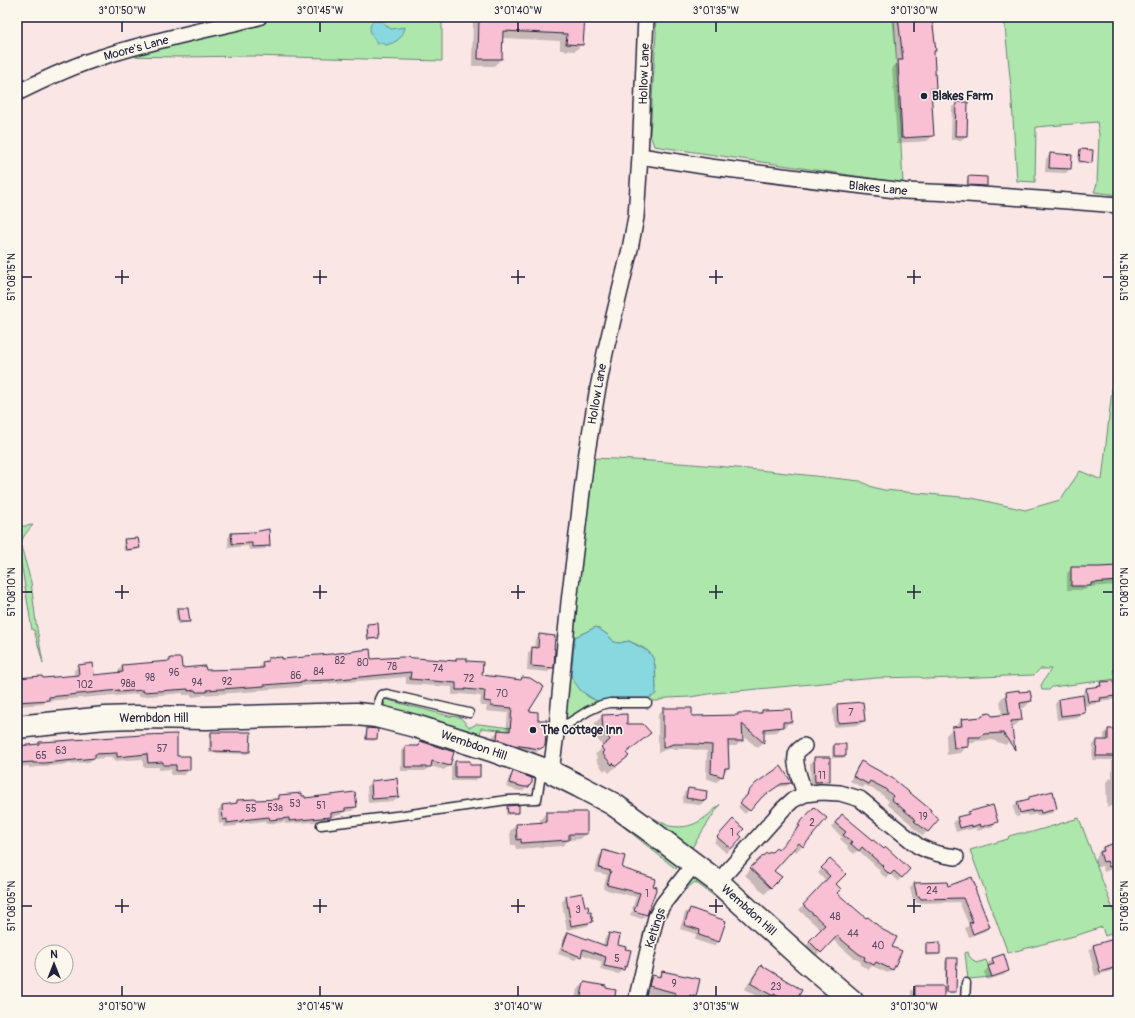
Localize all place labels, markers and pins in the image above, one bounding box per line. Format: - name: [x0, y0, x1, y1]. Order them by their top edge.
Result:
- place label: Blakes Farm: [932, 89, 993, 104]
- marker: Blakes Farm: [919, 91, 929, 101]
- place label: The Cottage Inn: [540, 723, 623, 738]
- marker: The Cottage Inn: [528, 725, 538, 735]

